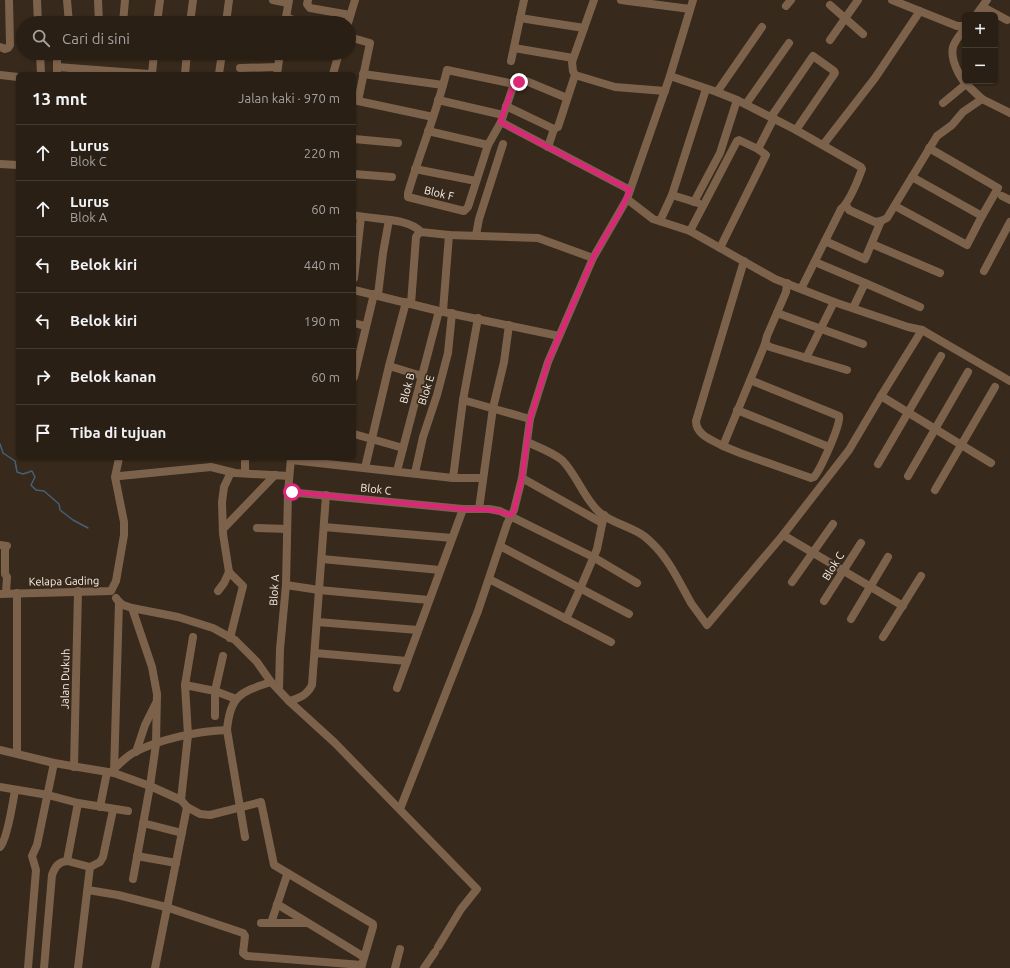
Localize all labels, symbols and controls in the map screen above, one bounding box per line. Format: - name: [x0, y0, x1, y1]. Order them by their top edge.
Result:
- map controls: [962, 12, 998, 84]
- button: +: [962, 12, 998, 48]
- search box: [16, 16, 356, 60]
- icon: search: [30, 27, 52, 49]
- text: Cari di sini: [62, 30, 130, 47]
- button: −: [962, 48, 998, 84]
- route end: [510, 73, 528, 91]
- text: 13 mnt: [32, 89, 87, 108]
- text: Jalan kaki · 970 m: [238, 91, 340, 105]
- text: Lurus: [70, 137, 109, 154]
- icon: ahead: [32, 142, 54, 164]
- text: 220 m: [304, 146, 340, 160]
- text: Blok C: [70, 154, 107, 168]
- street label: Blok F: [423, 184, 455, 202]
- text: Lurus: [70, 193, 109, 210]
- icon: ahead: [32, 198, 54, 220]
- text: 60 m: [311, 202, 340, 216]
- text: Blok A: [70, 210, 107, 224]
- icon: left: [32, 254, 54, 276]
- text: Belok kiri: [70, 256, 137, 273]
- text: 440 m: [304, 258, 340, 272]
- icon: left: [32, 310, 54, 332]
- text: Belok kiri: [70, 312, 137, 329]
- text: 190 m: [304, 314, 340, 328]
- icon: right: [32, 366, 54, 388]
- text: Belok kanan: [70, 368, 156, 385]
- text: 60 m: [311, 370, 340, 384]
- street label: Blok B: [397, 371, 417, 405]
- street label: Blok E: [416, 374, 436, 406]
- icon: arrive: [32, 422, 54, 444]
- text: Tiba di tujuan: [70, 424, 166, 441]
- street label: Blok C: [360, 481, 392, 497]
- route start: [283, 483, 301, 501]
- street label: Blok C: [820, 549, 846, 582]
- street label: Blok A: [267, 573, 281, 606]
- street label: Kelapa Gading: [29, 574, 99, 588]
- street label: Jalan Dukuh: [58, 649, 72, 709]

